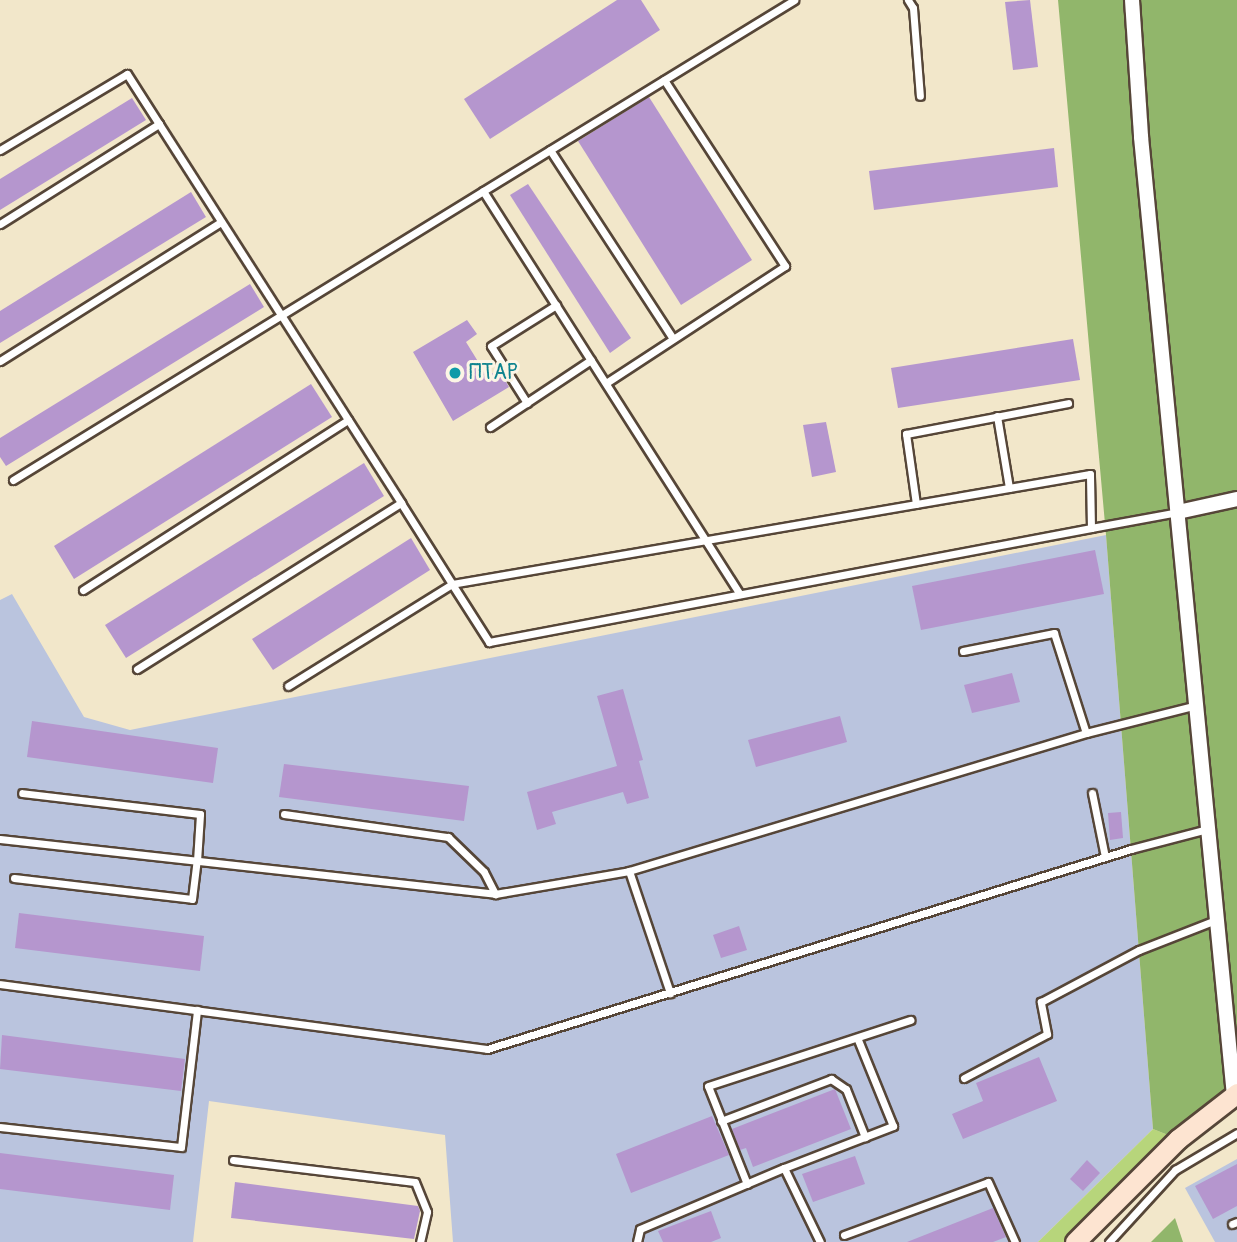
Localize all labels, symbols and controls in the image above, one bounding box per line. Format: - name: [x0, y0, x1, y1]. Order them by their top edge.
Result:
- place label: ПТАР: [469, 360, 517, 386]
- marker: ПТАР: [447, 365, 463, 381]

